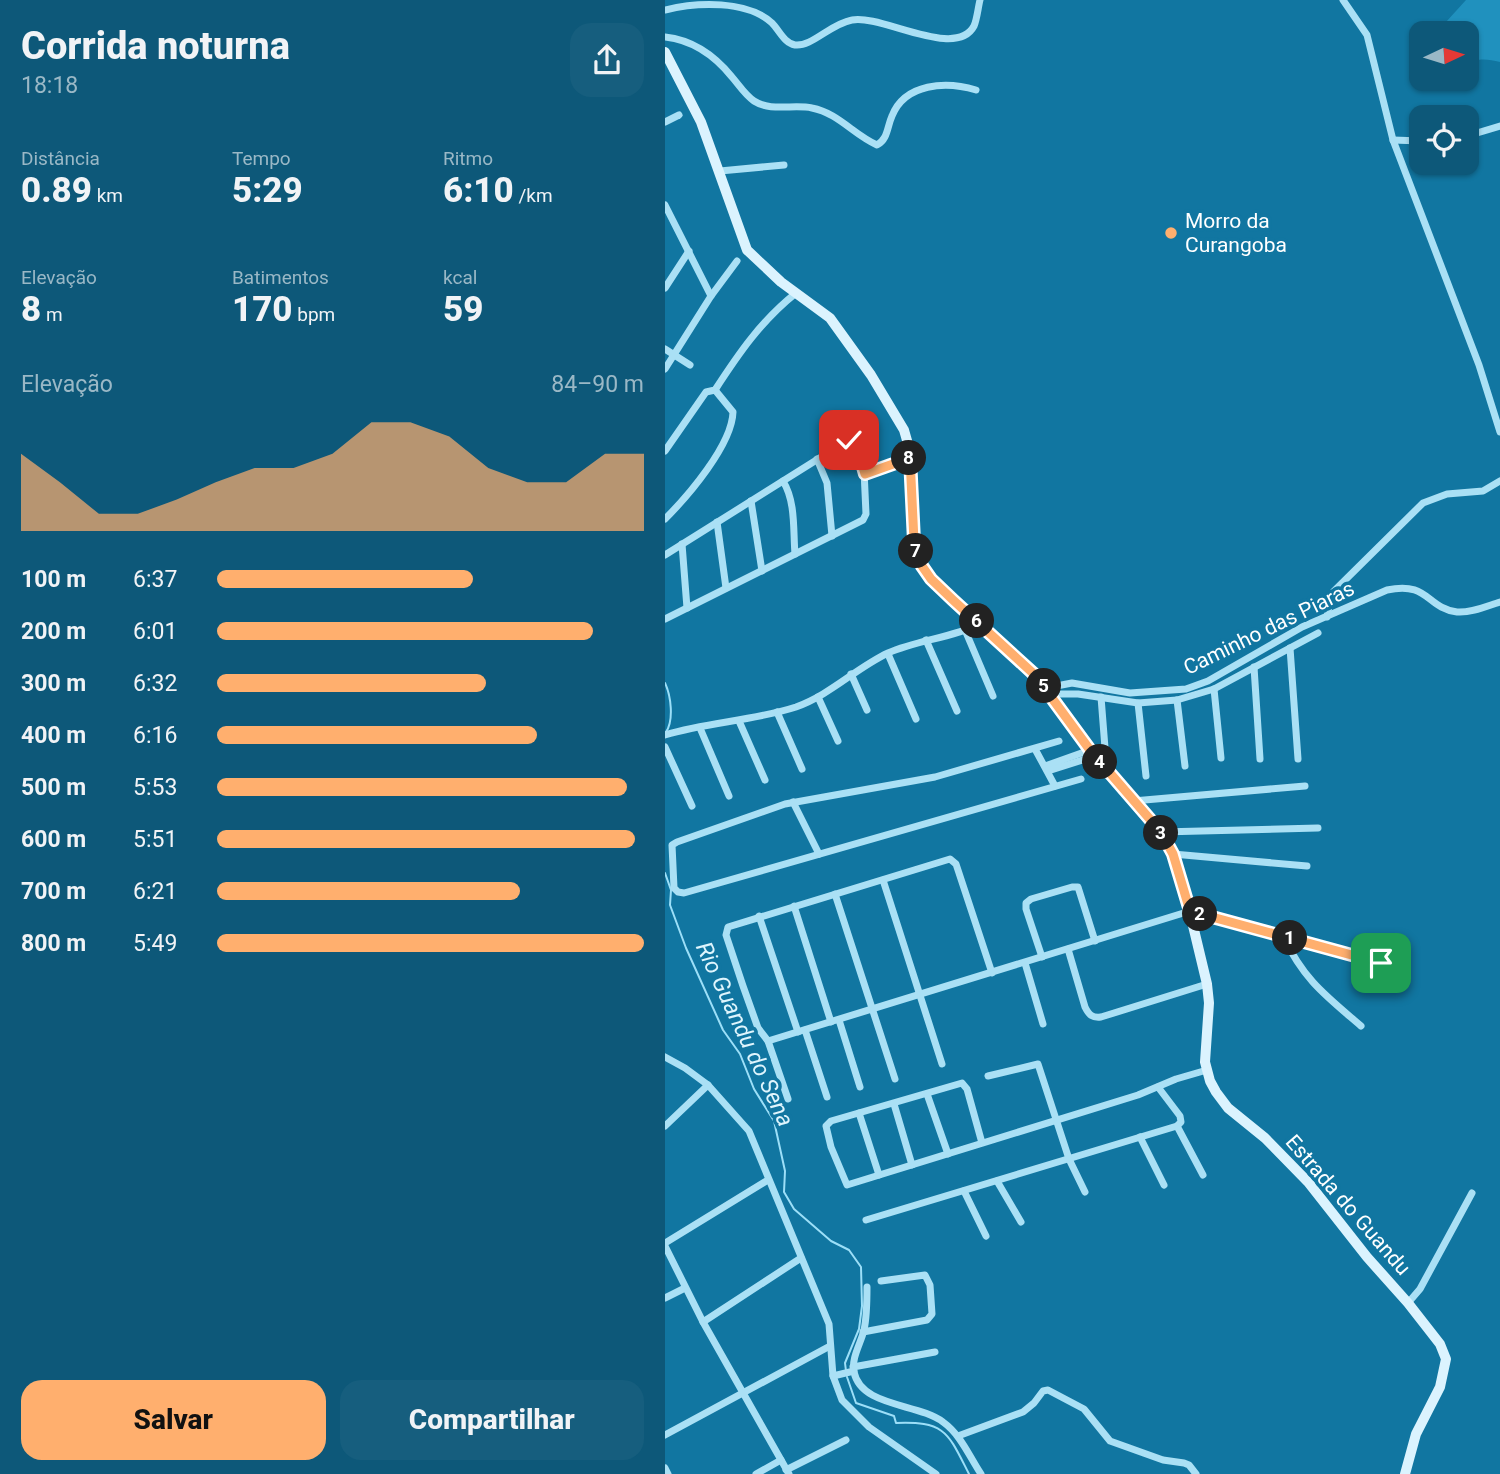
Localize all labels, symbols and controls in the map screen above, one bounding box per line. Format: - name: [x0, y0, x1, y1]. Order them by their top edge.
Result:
- north arrow: [1409, 21, 1479, 91]
- map controls: [1409, 21, 1479, 175]
- button: share: [570, 23, 644, 97]
- text: Corrida noturna: [21, 24, 290, 68]
- text: 18:18: [21, 72, 78, 99]
- button: locate: [1409, 105, 1479, 175]
- text: Distância: [21, 147, 100, 170]
- text: Tempo: [232, 147, 291, 170]
- text: Ritmo: [443, 147, 493, 170]
- text: 0.89: [21, 170, 92, 211]
- text: 5:29: [232, 170, 303, 211]
- text: 6:10: [443, 170, 514, 211]
- text: km: [92, 184, 123, 207]
- text: /km: [514, 184, 553, 207]
- place label: Morro da Curangoba: [1185, 209, 1287, 257]
- marker: Morro da Curangoba: [1163, 225, 1179, 241]
- text: Elevação: [21, 266, 97, 289]
- text: Batimentos: [232, 266, 329, 289]
- text: kcal: [443, 266, 477, 289]
- text: 8: [21, 289, 41, 330]
- text: 170: [232, 289, 293, 330]
- text: 59: [443, 289, 483, 330]
- text: m: [41, 303, 63, 326]
- text: bpm: [293, 303, 335, 326]
- text: Elevação: [21, 371, 113, 398]
- text: 84–90 m: [551, 371, 644, 398]
- pin: [819, 410, 879, 470]
- icon: check: [830, 421, 868, 459]
- pin: 8: [891, 440, 927, 476]
- text: 8: [903, 446, 914, 469]
- pin: 7: [898, 534, 933, 568]
- text: 7: [910, 539, 921, 562]
- text: 100 m: [21, 566, 86, 593]
- text: 6:37: [133, 566, 177, 593]
- street label: Caminho das Piaras: [1180, 576, 1358, 680]
- pin: 6: [959, 604, 995, 638]
- text: 6: [971, 609, 982, 632]
- text: 200 m: [21, 618, 86, 645]
- text: 6:01: [133, 618, 177, 645]
- pin: 5: [1027, 668, 1061, 704]
- text: 300 m: [21, 670, 86, 697]
- text: 6:32: [133, 670, 177, 697]
- text: 5: [1038, 674, 1049, 697]
- text: 400 m: [21, 722, 86, 749]
- text: 6:16: [133, 722, 177, 749]
- pin: 4: [1083, 744, 1117, 780]
- text: 4: [1094, 750, 1105, 773]
- text: 500 m: [21, 774, 86, 801]
- text: 5:53: [133, 774, 177, 801]
- pin: 3: [1143, 816, 1179, 850]
- text: 3: [1155, 821, 1166, 844]
- text: 600 m: [21, 826, 86, 853]
- text: 5:51: [133, 826, 177, 853]
- text: 700 m: [21, 878, 86, 905]
- text: 6:21: [133, 878, 177, 905]
- pin: 2: [1183, 897, 1217, 932]
- text: 2: [1194, 902, 1205, 925]
- pin: 1: [1273, 920, 1307, 956]
- text: 1: [1284, 926, 1295, 949]
- text: 800 m: [21, 930, 86, 957]
- text: 5:49: [133, 930, 177, 957]
- pin: [1351, 933, 1411, 993]
- water label: Rio Guandu do Sena: [690, 938, 799, 1131]
- icon: arrive: [1362, 944, 1400, 982]
- street label: Estrada do Guandu: [1281, 1130, 1415, 1280]
- button: Salvar: [21, 1380, 326, 1460]
- button: Compartilhar: [340, 1380, 644, 1460]

